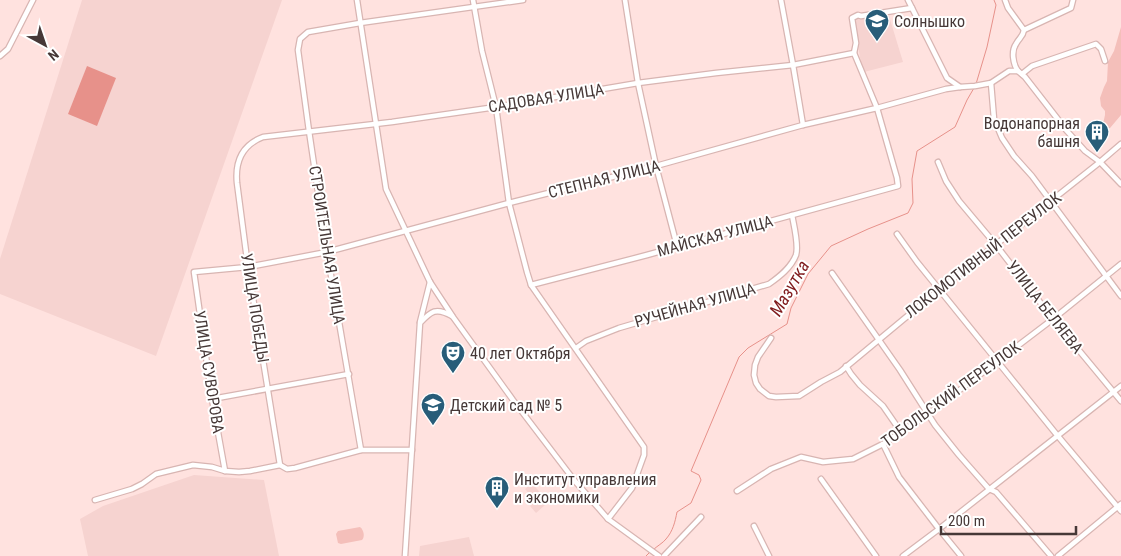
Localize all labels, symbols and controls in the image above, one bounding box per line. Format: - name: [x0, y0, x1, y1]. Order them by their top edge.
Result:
- school or university icon: Солнышко: [864, 8, 890, 42]
- place label: Солнышко: [894, 12, 965, 31]
- north arrow: [20, 20, 70, 70]
- text: N: [45, 46, 62, 64]
- street label: САДОВАЯ УЛИЦА: [487, 79, 605, 117]
- place label: Водонапорная башня: [984, 114, 1080, 151]
- building icon: Водонапорная башня: [1084, 119, 1110, 153]
- street label: СТЕПНАЯ УЛИЦА: [546, 156, 662, 202]
- street label: СТРОИТЕЛЬНАЯ УЛИЦА: [305, 165, 349, 325]
- street label: ЛОКОМОТИВНЫЙ ПЕРЕУЛОК: [901, 188, 1065, 322]
- street label: МАЙСКАЯ УЛИЦА: [655, 211, 775, 261]
- street label: УЛИЦА ПОБЕДЫ: [237, 252, 273, 364]
- water label: Мазутка: [765, 256, 813, 320]
- street label: УЛИЦА БЕЛЯЕВА: [1003, 257, 1087, 357]
- street label: РУЧЕЙНАЯ УЛИЦА: [632, 279, 758, 331]
- street label: УЛИЦА СУВОРОВА: [190, 309, 228, 435]
- street label: ТОБОЛЬСКИЙ ПЕРЕУЛОК: [878, 337, 1024, 451]
- theatre icon: 40 лет Октября: [440, 340, 466, 374]
- place label: 40 лет Октября: [470, 344, 571, 363]
- school or university icon: Детский сад № 5: [420, 392, 446, 426]
- place label: Детский сад № 5: [450, 396, 562, 415]
- place label: Институт управления и экономики: [514, 470, 657, 507]
- building icon: Институт управления и экономики: [484, 475, 510, 509]
- scale bar: [941, 504, 1076, 536]
- text: 200 m: [948, 512, 985, 530]

